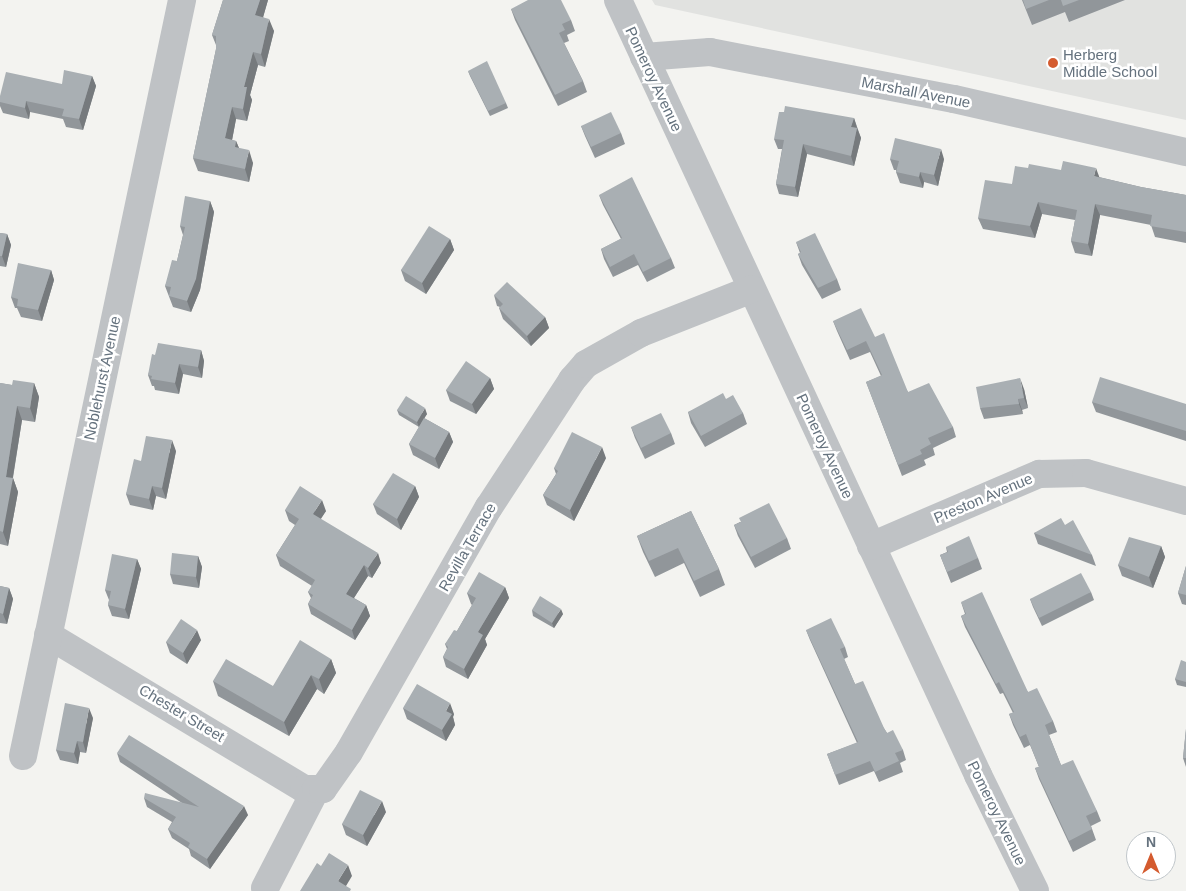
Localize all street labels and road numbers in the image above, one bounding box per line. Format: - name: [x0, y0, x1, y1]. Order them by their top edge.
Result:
- street label: Pomeroy Avenue: [622, 23, 686, 135]
- street label: Marshall Avenue: [860, 73, 972, 111]
- street label: Noblehurst Avenue: [80, 314, 124, 442]
- street label: Pomeroy Avenue: [793, 390, 857, 502]
- street label: Preston Avenue: [930, 469, 1036, 527]
- street label: Revilla Terrace: [434, 500, 500, 594]
- street label: Chester Street: [136, 680, 228, 746]
- street label: Pomeroy Avenue: [964, 757, 1030, 869]

